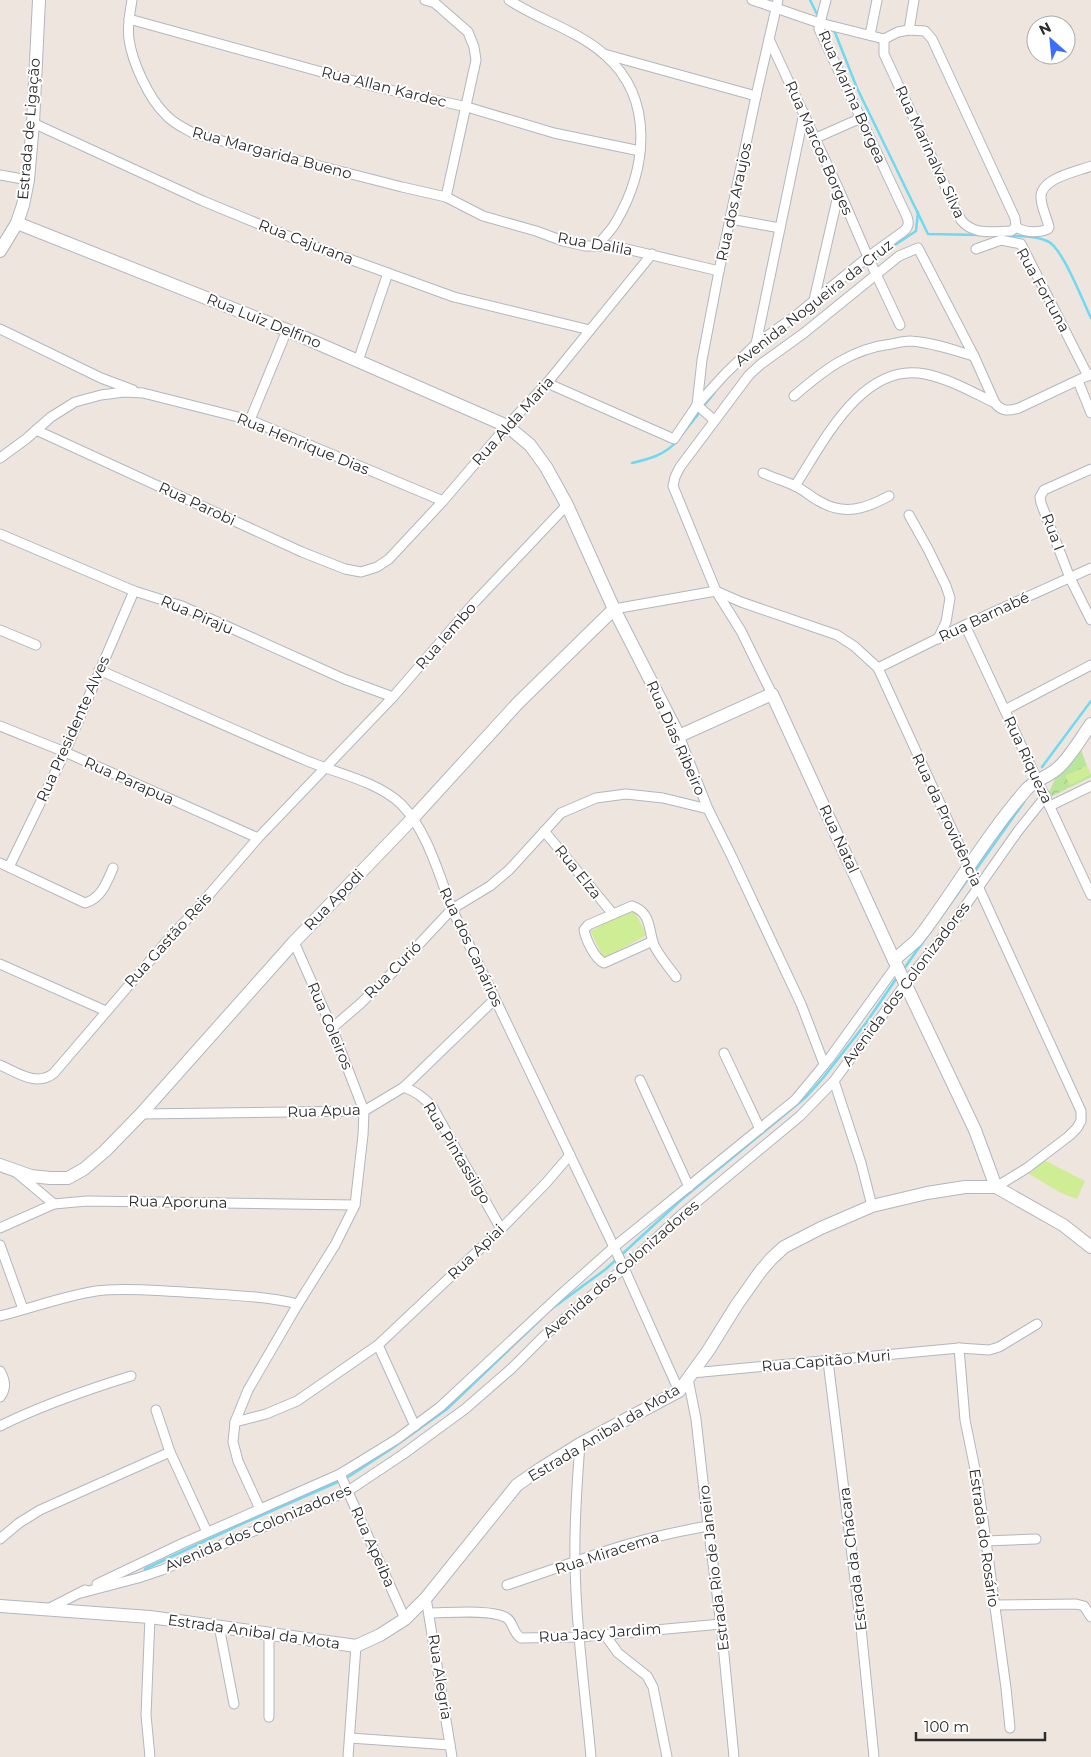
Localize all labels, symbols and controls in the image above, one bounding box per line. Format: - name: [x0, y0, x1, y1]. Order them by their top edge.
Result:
- north arrow: [1026, 15, 1076, 65]
- text: N: [1036, 18, 1054, 39]
- street label: Rua Marina Borgea: [814, 27, 890, 167]
- street label: Estrada de Ligação: [13, 57, 44, 201]
- street label: Rua Allan Kardec: [320, 62, 449, 111]
- street label: Rua Marcos Borges: [781, 78, 858, 218]
- street label: Rua Marinalva Silva: [891, 82, 970, 221]
- street label: Rua Margarida Bueno: [190, 122, 354, 183]
- street label: Rua dos Araujos: [712, 141, 755, 263]
- street label: Rua Cajurana: [256, 215, 357, 268]
- street label: Rua Dalila: [556, 228, 634, 259]
- street label: Avenida Nogueira da Cruz: [731, 235, 897, 370]
- street label: Rua Fortuna: [1012, 244, 1074, 335]
- street label: Rua Luiz Delfino: [204, 289, 324, 352]
- street label: Rua Alda Maria: [468, 372, 558, 469]
- street label: Rua Henrique Dias: [234, 408, 372, 479]
- street label: Rua Parobi: [156, 477, 239, 530]
- street label: Rua I: [1038, 511, 1069, 553]
- street label: Rua Barnabé: [935, 587, 1032, 646]
- street label: Rua Piraju: [158, 591, 236, 638]
- street label: Rua Iembo: [411, 598, 480, 673]
- street label: Rua Presidente Alves: [32, 653, 113, 805]
- street label: Rua Dias Ribeiro: [643, 677, 710, 798]
- street label: Rua Riqueza: [1000, 713, 1057, 807]
- street label: Rua da Providência: [908, 750, 987, 889]
- street label: Rua Parapua: [81, 752, 177, 809]
- street label: Rua Natal: [815, 801, 864, 876]
- street label: Rua Elza: [551, 841, 606, 903]
- street label: Rua Apodi: [300, 865, 368, 934]
- street label: Rua dos Canários: [435, 884, 507, 1010]
- street label: Rua Gastão Reis: [120, 888, 215, 991]
- street label: Avenida dos Colonizadores: [838, 898, 974, 1070]
- street label: Rua Curió: [360, 937, 425, 1002]
- street label: Rua Coleiros: [304, 979, 357, 1072]
- street label: Rua Pintassilgo: [419, 1098, 495, 1207]
- street label: Rua Apua: [287, 1100, 361, 1121]
- street label: Rua Aporuna: [128, 1191, 228, 1212]
- street label: Avenida dos Colonizadores: [539, 1196, 703, 1342]
- street label: Rua Apiai: [443, 1220, 508, 1283]
- street label: Rua Capitão Muri: [761, 1345, 891, 1376]
- street label: Estrada Anibal da Mota: [524, 1380, 683, 1485]
- street label: Estrada do Rosário: [965, 1467, 1004, 1608]
- street label: Avenida dos Colonizadores: [162, 1480, 354, 1576]
- street label: Estrada Rio de Janeiro: [694, 1484, 733, 1652]
- street label: Estrada da Chácara: [834, 1486, 871, 1632]
- street label: Rua Apeiba: [347, 1503, 400, 1590]
- street label: Rua Miracema: [552, 1527, 661, 1578]
- street label: Estrada Anibal da Mota: [167, 1610, 341, 1653]
- street label: Rua Jacy Jardim: [538, 1619, 662, 1646]
- street label: Rua Alegria: [424, 1633, 457, 1721]
- scale bar: [916, 1710, 1045, 1742]
- text: 100 m: [924, 1717, 969, 1736]

